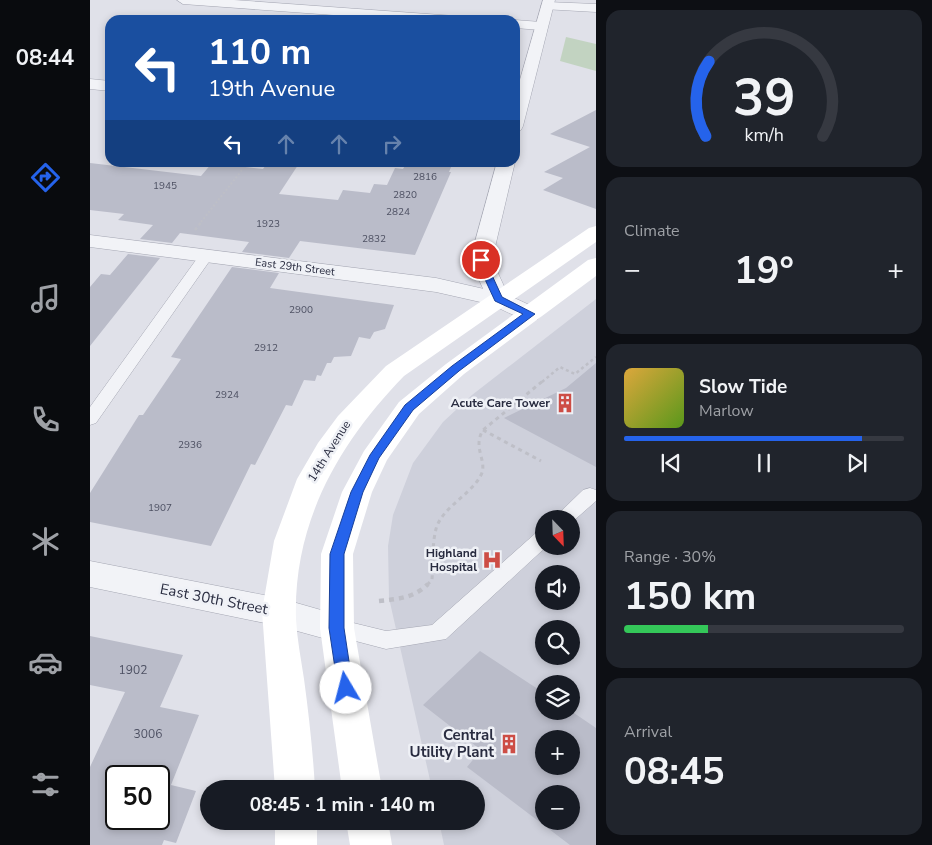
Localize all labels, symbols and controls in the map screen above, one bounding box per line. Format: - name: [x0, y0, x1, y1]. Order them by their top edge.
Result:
- text: 110 m: [208, 29, 311, 76]
- icon: left: [125, 35, 190, 100]
- text: 08:44: [16, 43, 74, 73]
- text: 39: [733, 62, 795, 133]
- text: 19th Avenue: [208, 74, 335, 104]
- text: km/h: [744, 123, 784, 147]
- icon: left: [219, 130, 247, 158]
- icon: ahead: [272, 130, 300, 158]
- icon: ahead: [325, 130, 353, 158]
- icon: right: [378, 130, 406, 158]
- icon: directions: [28, 160, 63, 195]
- house number: 2816: [413, 170, 437, 184]
- house number: 1945: [153, 179, 177, 193]
- house number: 2820: [393, 188, 417, 202]
- house number: 2824: [386, 205, 410, 219]
- house number: 1923: [256, 217, 280, 231]
- text: Climate: [624, 220, 679, 242]
- house number: 2832: [362, 232, 386, 246]
- pin: [460, 239, 502, 281]
- text: 19°: [734, 245, 794, 296]
- icon: arrive: [467, 246, 495, 274]
- text: −: [624, 251, 641, 289]
- text: +: [887, 251, 904, 289]
- street label: East 29th Street: [254, 255, 336, 279]
- icon: music: [28, 281, 63, 316]
- house number: 2900: [289, 303, 313, 317]
- house number: 2912: [254, 341, 278, 355]
- text: Slow Tide: [699, 374, 787, 400]
- house number: 2924: [215, 388, 239, 402]
- building icon: Acute Care Tower: [554, 392, 576, 414]
- place label: Acute Care Tower: [451, 395, 550, 411]
- text: Marlow: [699, 400, 754, 422]
- icon: phone: [28, 402, 63, 437]
- street label: 14th Avenue: [304, 417, 354, 485]
- house number: 2936: [178, 438, 202, 452]
- icon: previous: [657, 449, 685, 477]
- icon: pause: [750, 449, 778, 477]
- icon: next: [843, 449, 871, 477]
- house number: 1907: [148, 501, 172, 515]
- north arrow: [535, 510, 580, 555]
- map controls: [535, 510, 580, 830]
- icon: climate: [28, 524, 63, 559]
- place label: Highland Hospital: [426, 545, 477, 575]
- text: Range · 30%: [624, 546, 716, 568]
- hospital icon: Highland Hospital: [481, 549, 503, 571]
- button: sound: [535, 565, 580, 610]
- text: 150 km: [624, 571, 756, 622]
- street label: East 30th Street: [158, 579, 270, 619]
- button: search: [535, 620, 580, 665]
- icon: car: [28, 645, 63, 680]
- position arrow: [319, 661, 371, 713]
- house number: 1902: [119, 662, 147, 678]
- button: layers: [535, 675, 580, 720]
- text: Arrival: [624, 721, 672, 743]
- place label: Central Utility Plant: [410, 725, 494, 762]
- house number: 3006: [134, 726, 162, 742]
- button: +: [535, 730, 580, 775]
- building icon: Central Utility Plant: [498, 733, 520, 755]
- text: 08:45: [624, 746, 725, 797]
- speed limit sign: 50: [105, 765, 170, 830]
- icon: filters: [28, 767, 63, 802]
- button: −: [535, 785, 580, 830]
- text: 08:45 · 1 min · 140 m: [250, 792, 435, 818]

